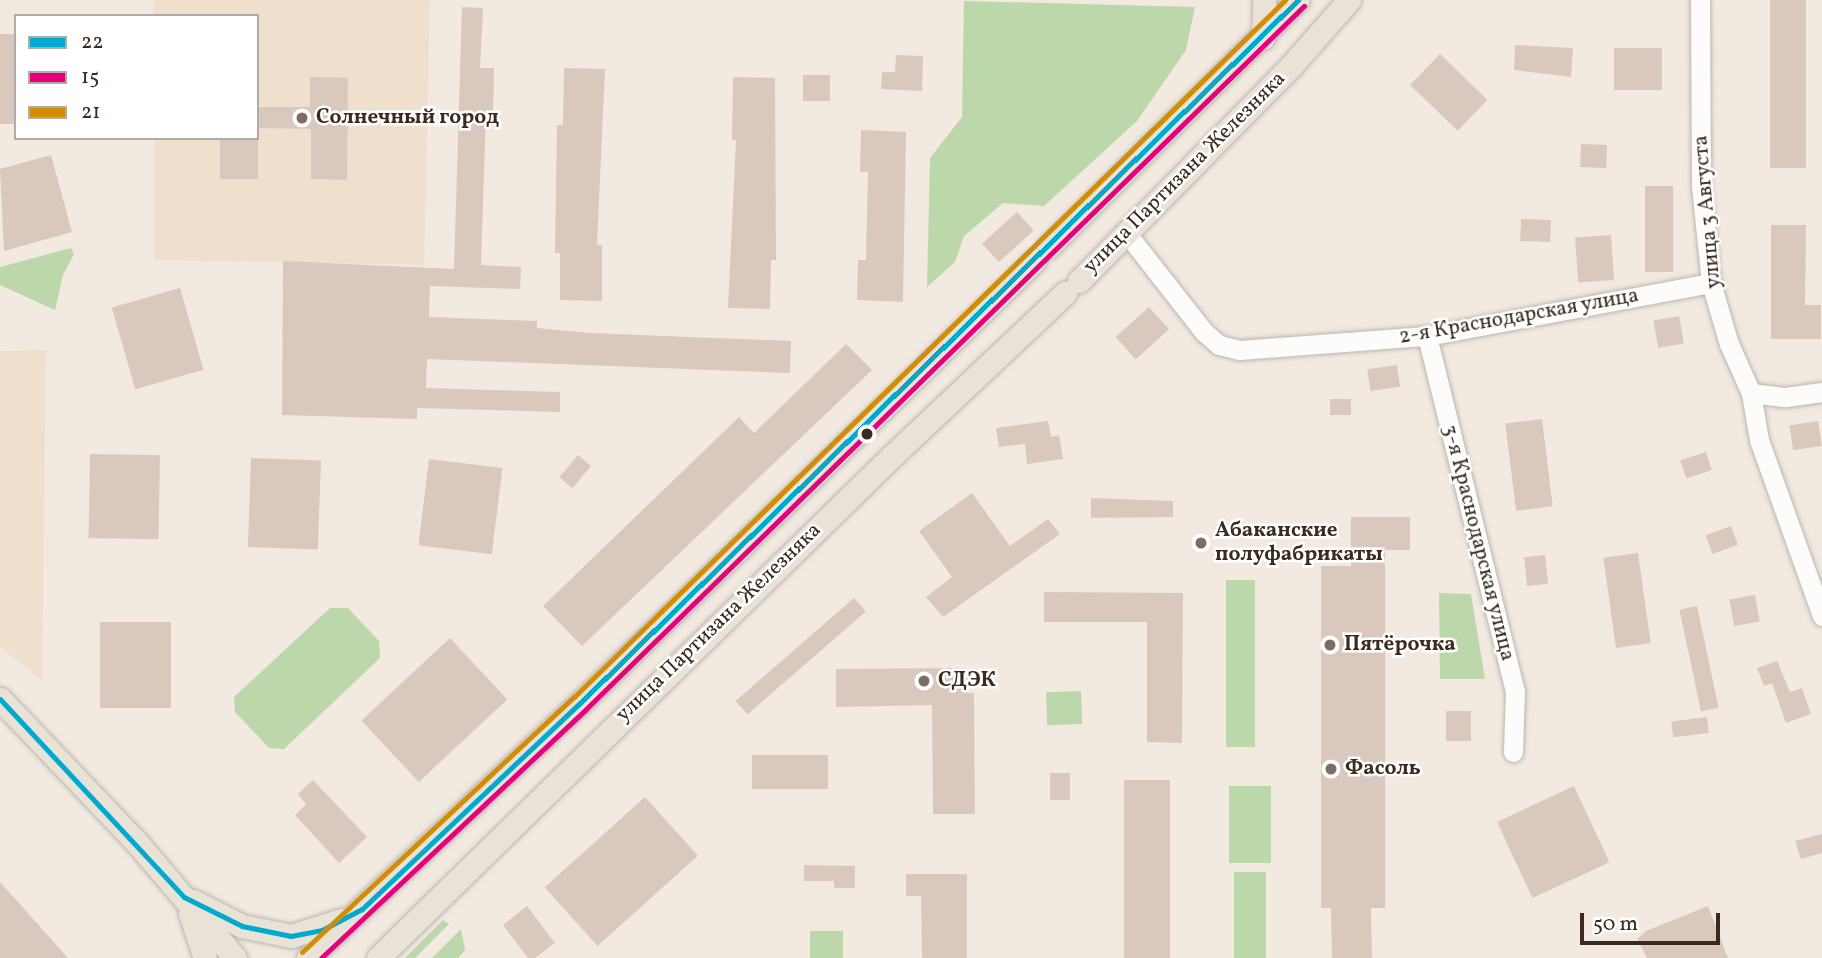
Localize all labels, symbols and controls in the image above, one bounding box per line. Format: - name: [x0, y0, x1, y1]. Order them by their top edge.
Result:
- legend: [14, 14, 259, 140]
- text: 22: [81, 28, 104, 57]
- text: 15: [81, 63, 99, 92]
- street label: улица Партизана Железняка: [1079, 67, 1291, 279]
- text: 21: [81, 98, 100, 127]
- place label: Солнечный город: [316, 105, 499, 131]
- marker: Солнечный город: [294, 110, 310, 126]
- street label: улица 3 Августа: [1689, 134, 1727, 290]
- street label: 2-я Краснодарская улица: [1397, 283, 1641, 351]
- street label: 3-я Краснодарская улица: [1436, 422, 1520, 664]
- unlabelled marker: [860, 427, 874, 441]
- street label: улица Партизана Железняка: [611, 518, 827, 728]
- place label: Абаканские полуфабрикаты: [1215, 518, 1383, 568]
- marker: Абаканские полуфабрикаты: [1193, 535, 1209, 551]
- place label: Пятёрочка: [1344, 632, 1456, 658]
- marker: Пятёрочка: [1322, 637, 1338, 653]
- place label: СДЭК: [938, 668, 996, 694]
- marker: СДЭК: [916, 673, 932, 689]
- place label: Фасоль: [1345, 756, 1421, 782]
- marker: Фасоль: [1323, 761, 1339, 777]
- scale bar: [1584, 898, 1724, 942]
- text: 50 m: [1593, 910, 1638, 939]

